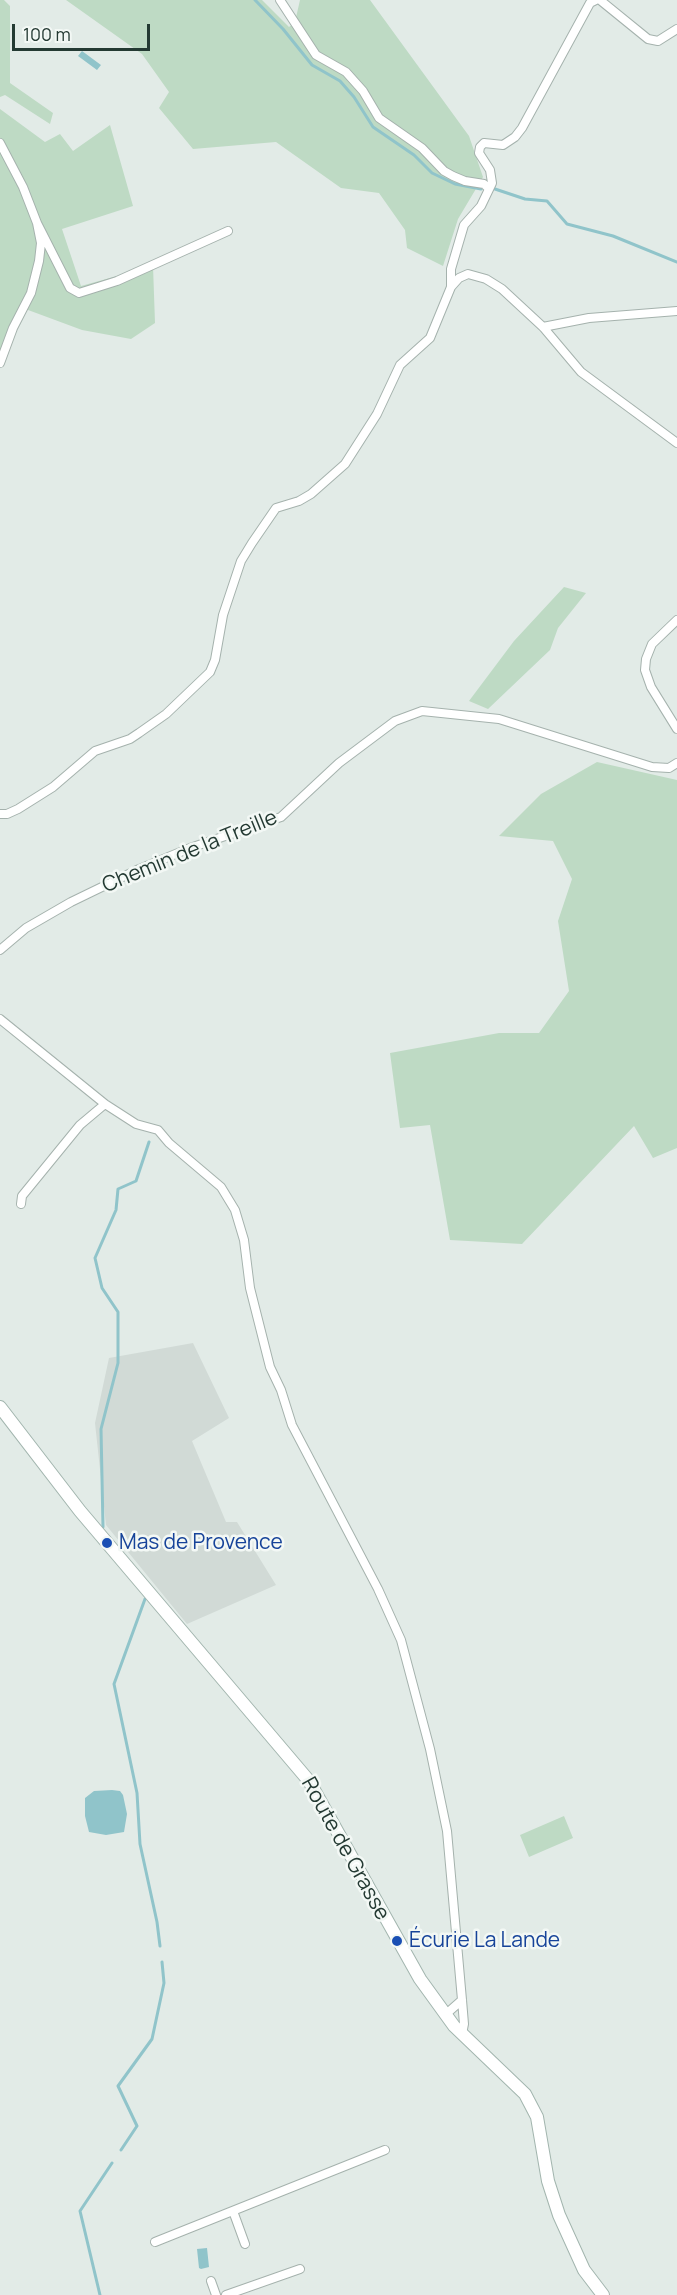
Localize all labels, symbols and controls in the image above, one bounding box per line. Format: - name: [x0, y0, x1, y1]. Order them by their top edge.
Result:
- scale bar: [15, 12, 153, 50]
- text: 100 m: [23, 22, 71, 46]
- street label: Chemin de la Treille: [99, 805, 281, 899]
- place label: Mas de Provence: [119, 1530, 283, 1556]
- marker: Mas de Provence: [100, 1536, 114, 1550]
- street label: Route de Grasse: [295, 1773, 395, 1925]
- place label: Écurie La Lande: [409, 1928, 560, 1954]
- marker: Écurie La Lande: [390, 1934, 404, 1948]

